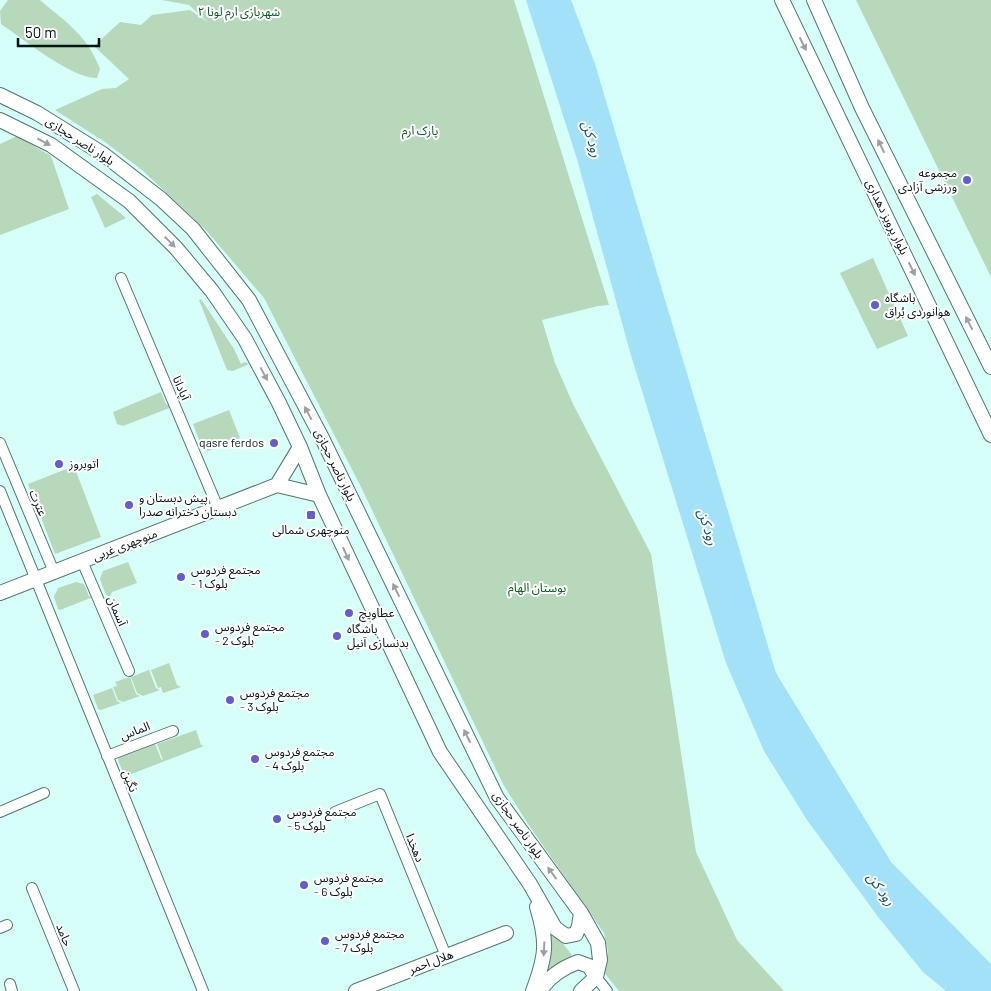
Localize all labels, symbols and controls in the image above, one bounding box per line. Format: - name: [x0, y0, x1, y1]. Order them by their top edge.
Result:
- park label: شهربازی ارم لونا ۲: [198, 4, 280, 21]
- scale bar: [18, 15, 99, 47]
- text: 50 m: [25, 23, 57, 41]
- one-way arrow: [800, 37, 808, 51]
- street label: بلوار ناصر حجازی: [43, 113, 117, 168]
- water label: رود کن: [578, 119, 606, 159]
- park label: پارک ارم: [402, 123, 438, 140]
- one-way arrow: [37, 137, 50, 146]
- one-way arrow: [877, 139, 885, 154]
- place label: مجموعه ورزشی آزادی: [898, 165, 957, 194]
- marker: مجموعه ورزشی آزادی: [961, 174, 973, 186]
- street label: بلوار پرویز دهداری: [862, 177, 912, 257]
- one-way arrow: [164, 236, 176, 248]
- one-way arrow: [908, 262, 916, 276]
- place label: باشگاه هوانوردی بُراق: [885, 290, 951, 319]
- marker: باشگاه هوانوردی بُراق: [869, 299, 881, 311]
- one-way arrow: [965, 316, 973, 331]
- one-way arrow: [260, 367, 268, 382]
- street label: آپادانا: [169, 373, 193, 403]
- one-way arrow: [304, 405, 312, 420]
- street label: بلوار ناصر حجازی: [311, 426, 359, 503]
- place label: qasre ferdos: [199, 435, 264, 449]
- marker: qasre ferdos: [268, 437, 280, 449]
- place label: اتوبروز: [68, 456, 99, 471]
- marker: اتوبروز: [53, 458, 65, 470]
- street label: عترت: [26, 487, 51, 518]
- place label: پیش دبستان و دبستان دخترانه صدرا: [139, 490, 237, 519]
- marker: پیش دبستان و دبستان دخترانه صدرا: [123, 499, 135, 511]
- water label: رود کن: [694, 507, 722, 547]
- marker: منوچهری شمالی: [305, 509, 317, 521]
- place label: منوچهری شمالی: [272, 522, 350, 538]
- street label: منوچهری غربی: [90, 525, 160, 565]
- one-way arrow: [342, 546, 351, 561]
- place label: مجتمع فردوس - بلوک 1: [191, 562, 260, 591]
- marker: مجتمع فردوس - بلوک 1: [175, 571, 187, 583]
- park label: بوستان الهام: [508, 580, 566, 597]
- one-way arrow: [391, 583, 399, 597]
- street label: آسمان: [105, 594, 131, 628]
- place label: عطاویچ: [359, 605, 395, 622]
- marker: عطاویچ: [343, 607, 355, 619]
- place label: مجتمع فردوس - بلوک 2: [215, 619, 284, 648]
- place label: باشگاه بدنسازی آنیل: [347, 621, 409, 650]
- marker: مجتمع فردوس - بلوک 2: [199, 628, 211, 640]
- marker: باشگاه بدنسازی آنیل: [331, 630, 343, 642]
- place label: مجتمع فردوس - بلوک 3: [240, 685, 309, 714]
- marker: مجتمع فردوس - بلوک 3: [224, 694, 236, 706]
- street label: الماس: [118, 718, 152, 743]
- one-way arrow: [463, 729, 471, 743]
- place label: مجتمع فردوس - بلوک 4: [265, 744, 334, 773]
- marker: مجتمع فردوس - بلوک 4: [249, 753, 261, 765]
- street label: نگین: [119, 768, 142, 794]
- street label: بلوار ناصر حجازی: [490, 788, 547, 861]
- place label: مجتمع فردوس - بلوک 5: [287, 804, 356, 833]
- marker: مجتمع فردوس - بلوک 5: [271, 813, 283, 825]
- street label: دهخدا: [404, 831, 428, 864]
- one-way arrow: [547, 866, 557, 880]
- water label: رود کن: [863, 869, 899, 909]
- place label: مجتمع فردوس - بلوک 6: [314, 870, 383, 899]
- marker: مجتمع فردوس - بلوک 6: [298, 879, 310, 891]
- street label: حامد: [54, 921, 76, 948]
- place label: مجتمع فردوس - بلوک 7: [335, 926, 404, 955]
- marker: مجتمع فردوس - بلوک 7: [319, 935, 331, 947]
- one-way arrow: [539, 941, 547, 957]
- street label: هلال احمر: [406, 946, 455, 977]

